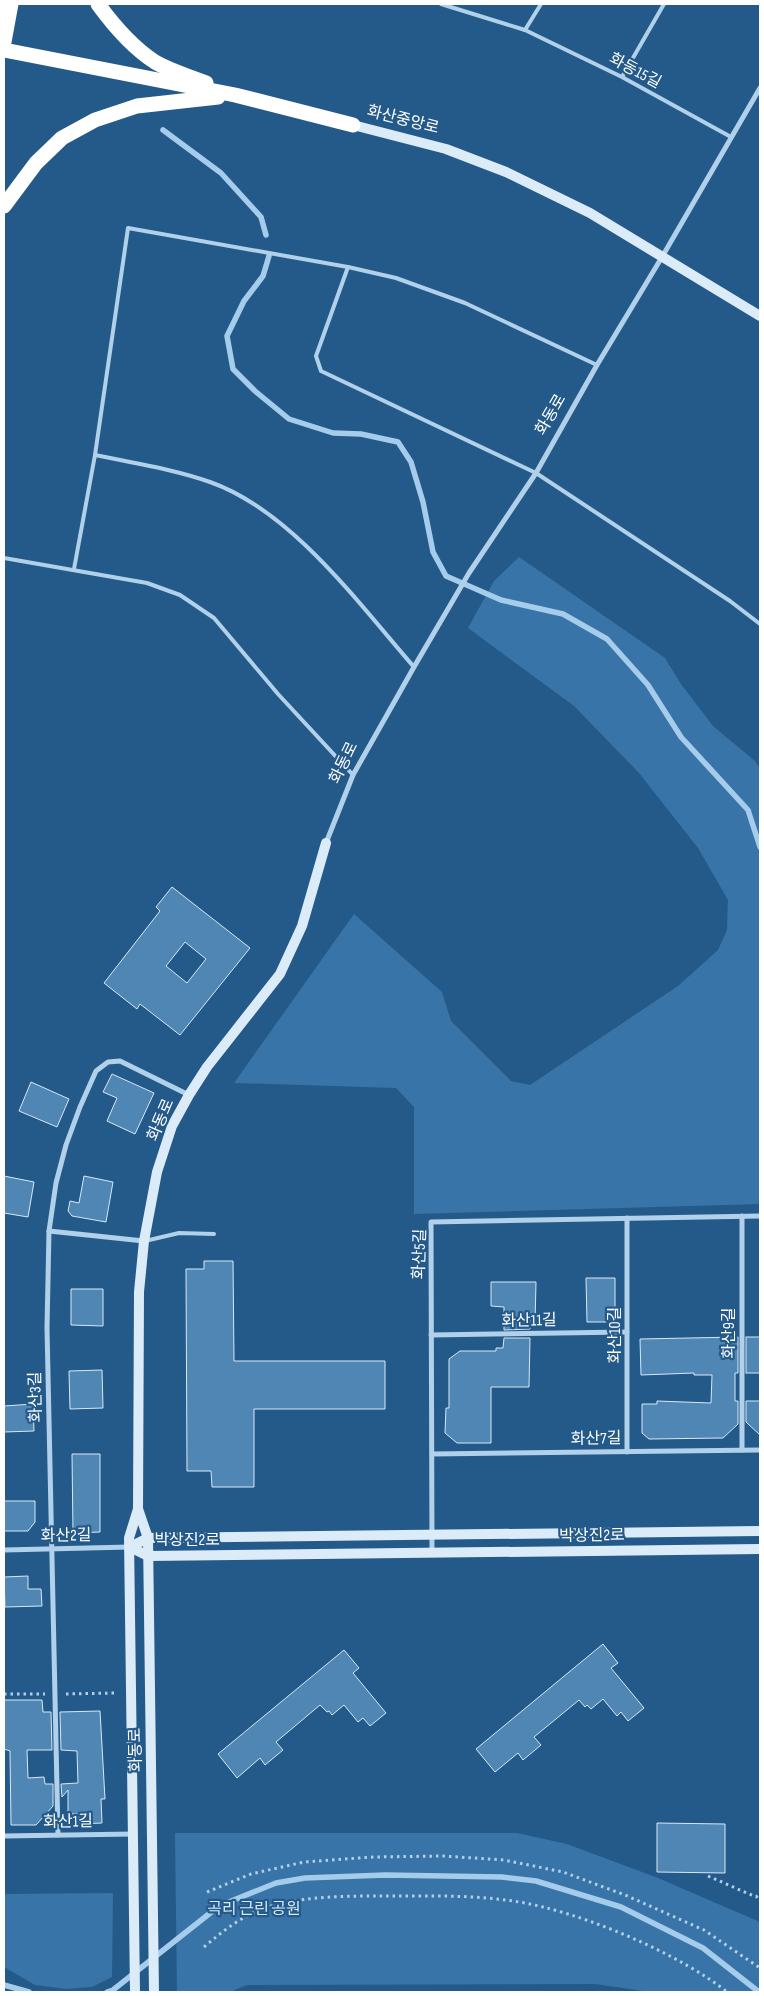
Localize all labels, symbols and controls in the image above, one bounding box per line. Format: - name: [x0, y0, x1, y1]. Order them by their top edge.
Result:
- street label: 화동15길: [606, 49, 664, 93]
- street label: 화산중앙로: [365, 102, 441, 138]
- street label: 화동로: [532, 391, 570, 439]
- street label: 화동로: [326, 739, 362, 787]
- street label: 화동로: [144, 1096, 178, 1144]
- street label: 화산5길: [410, 1228, 430, 1280]
- street label: 화산10길: [606, 1307, 625, 1363]
- street label: 화산9길: [720, 1307, 739, 1359]
- street label: 화산11길: [501, 1311, 557, 1331]
- street label: 화산3길: [26, 1371, 46, 1423]
- street label: 화산7길: [571, 1429, 621, 1449]
- street label: 화산2길: [40, 1526, 92, 1546]
- street label: 박상진2로: [559, 1526, 625, 1546]
- street label: 박상진2로: [154, 1531, 220, 1550]
- street label: 화동로: [126, 1727, 146, 1772]
- street label: 화산1길: [43, 1812, 93, 1832]
- park label: 곡리 근린 공원: [207, 1900, 301, 1919]

